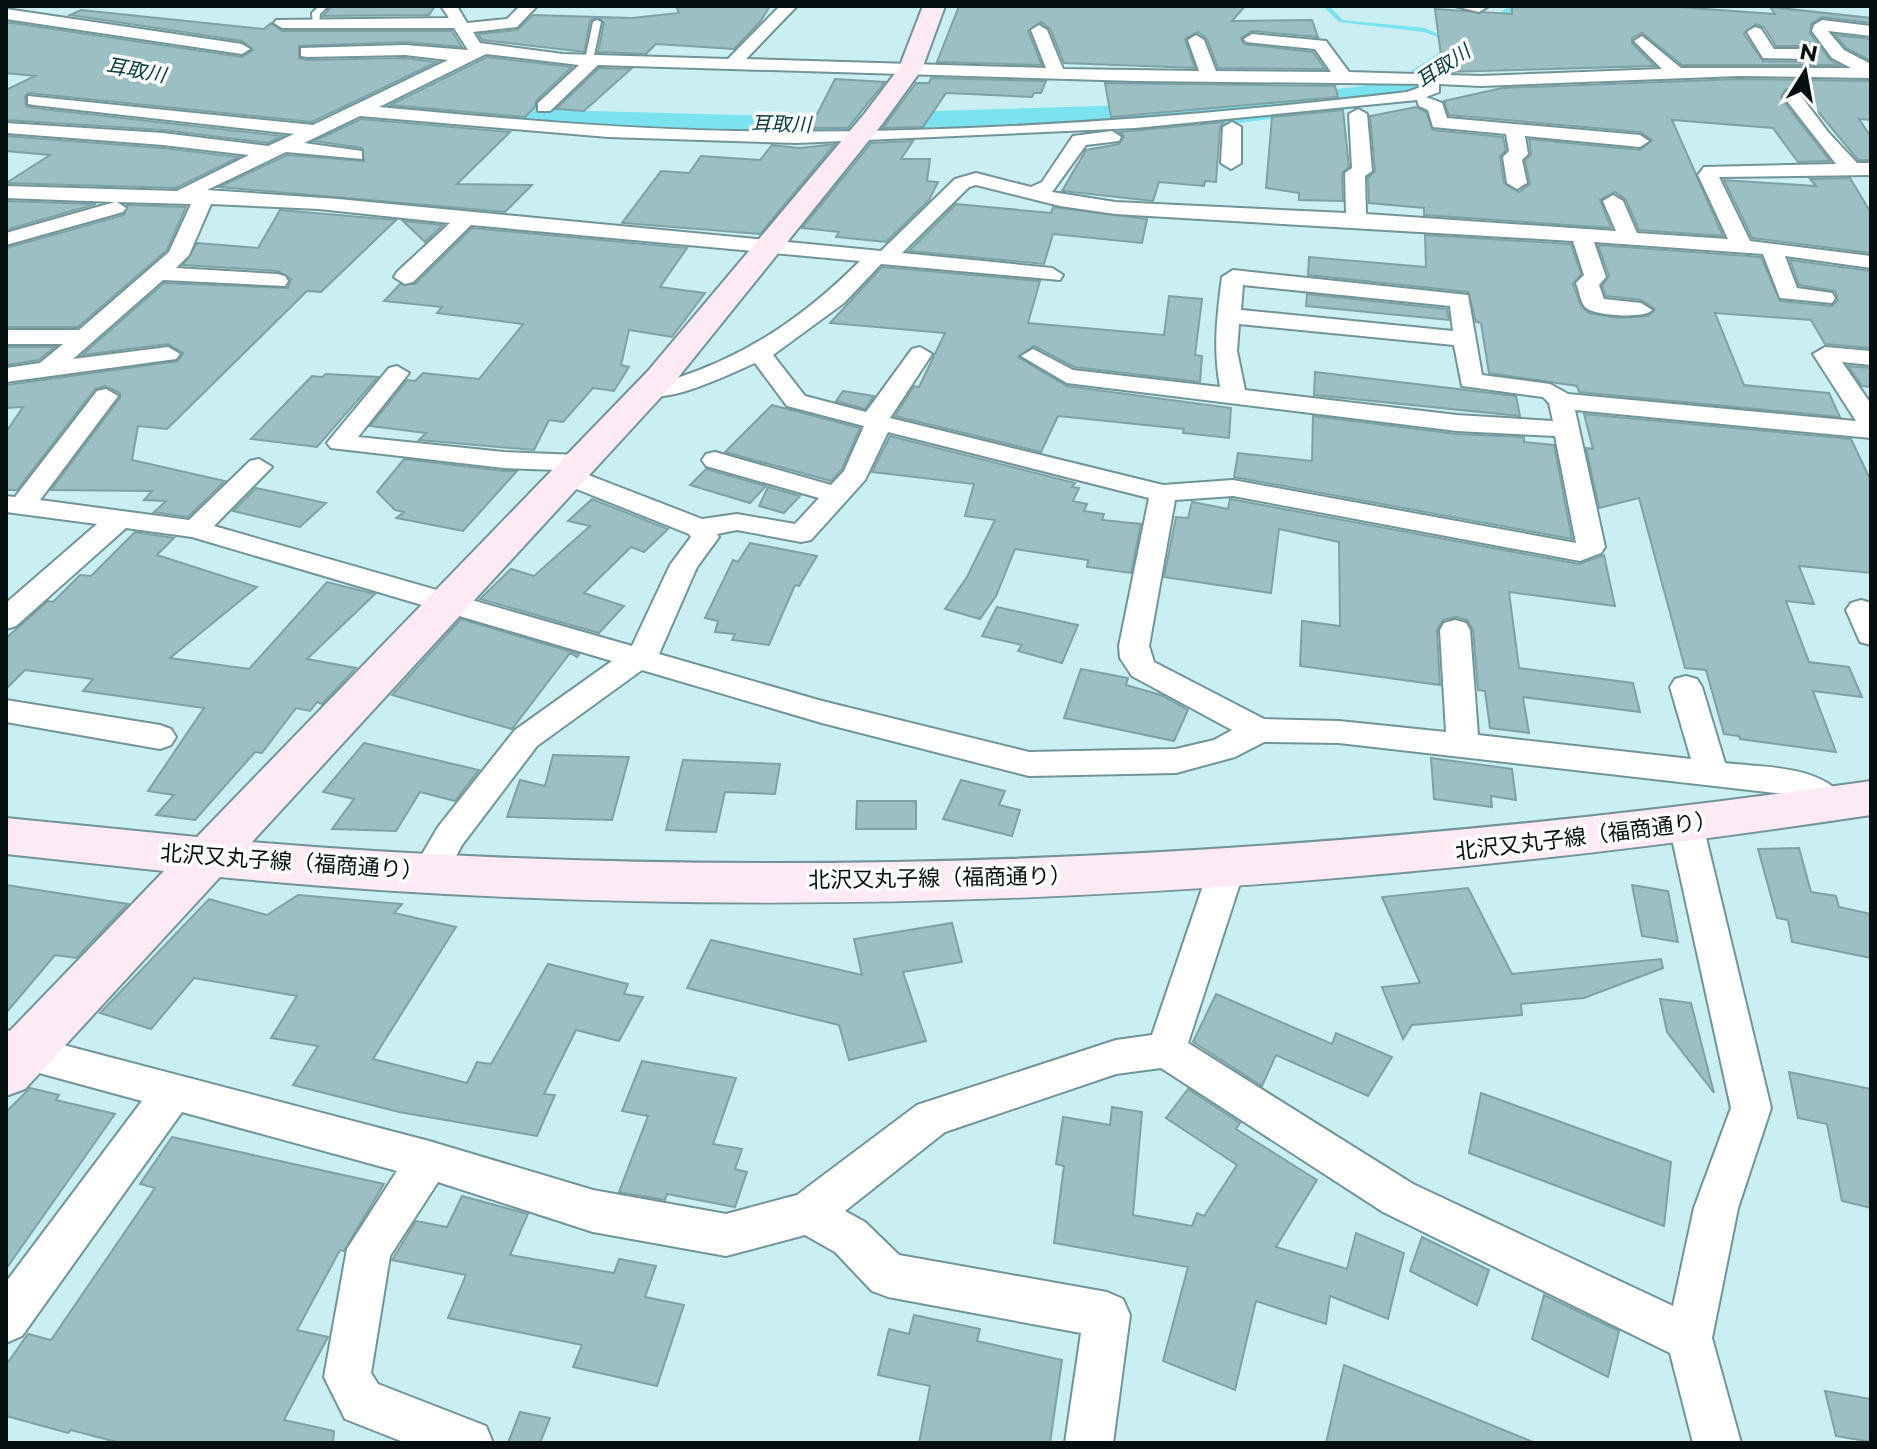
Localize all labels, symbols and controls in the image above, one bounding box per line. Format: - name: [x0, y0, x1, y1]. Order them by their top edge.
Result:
- north arrow: [1765, 32, 1845, 112]
- water label: 耳取川: [1411, 38, 1476, 93]
- text: N: [1797, 38, 1820, 68]
- water label: 耳取川: [104, 53, 170, 87]
- water label: 耳取川: [751, 111, 813, 137]
- street label: 北沢又丸子線（福商通り）: [1453, 807, 1719, 865]
- street label: 北沢又丸子線（福商通り）: [159, 839, 425, 885]
- street label: 北沢又丸子線（福商通り）: [808, 862, 1072, 894]

